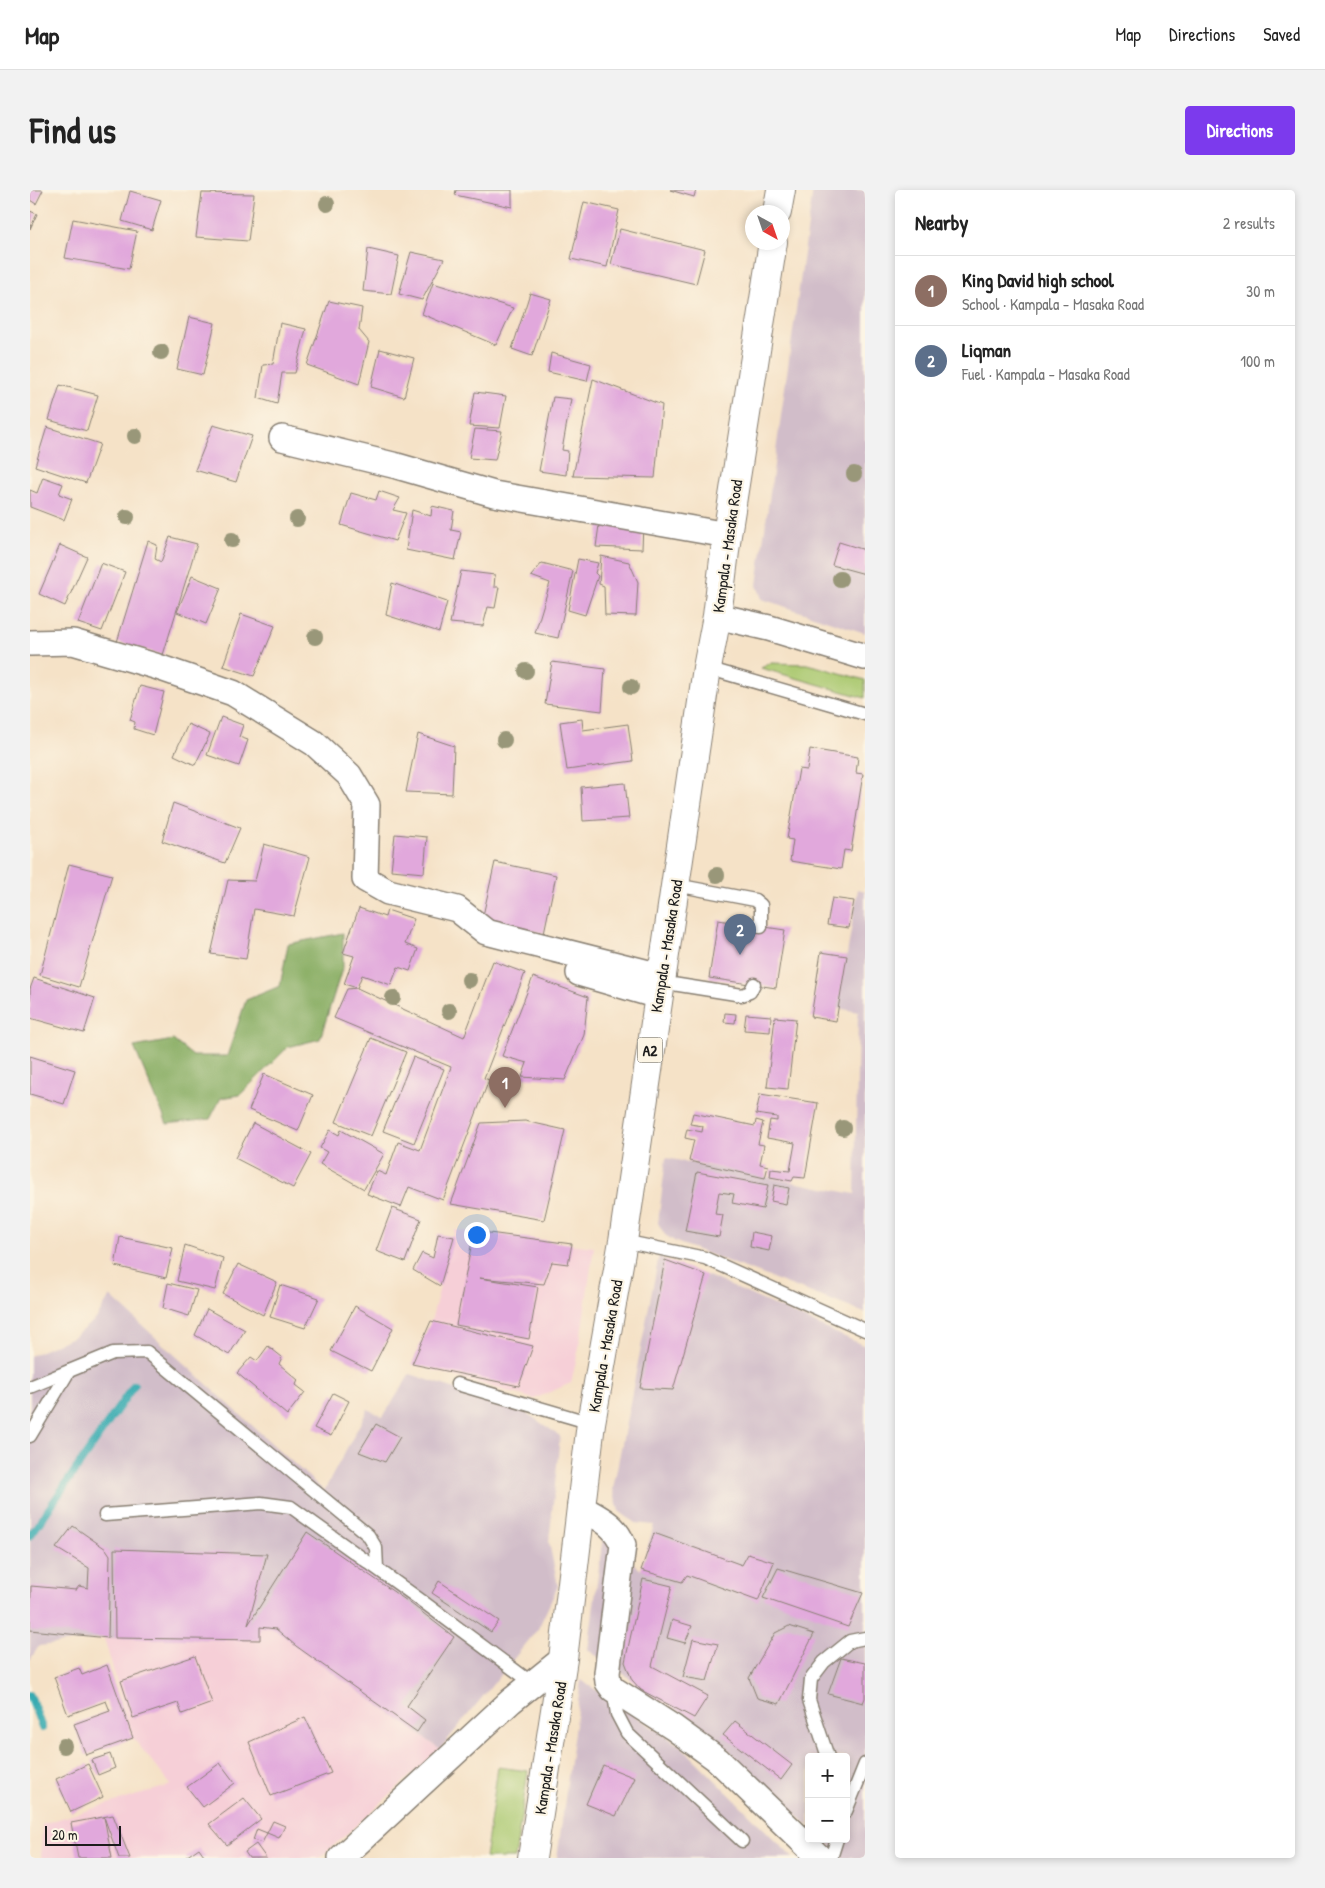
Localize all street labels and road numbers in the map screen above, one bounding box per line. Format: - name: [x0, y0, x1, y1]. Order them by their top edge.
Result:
- street label: Kampala - Masaka Road: [707, 478, 747, 614]
- street label: Kampala - Masaka Road: [645, 878, 687, 1014]
- road number: A2: [638, 1038, 662, 1062]
- street label: Kampala - Masaka Road: [583, 1278, 627, 1414]
- street label: Kampala - Masaka Road: [529, 1680, 571, 1816]

